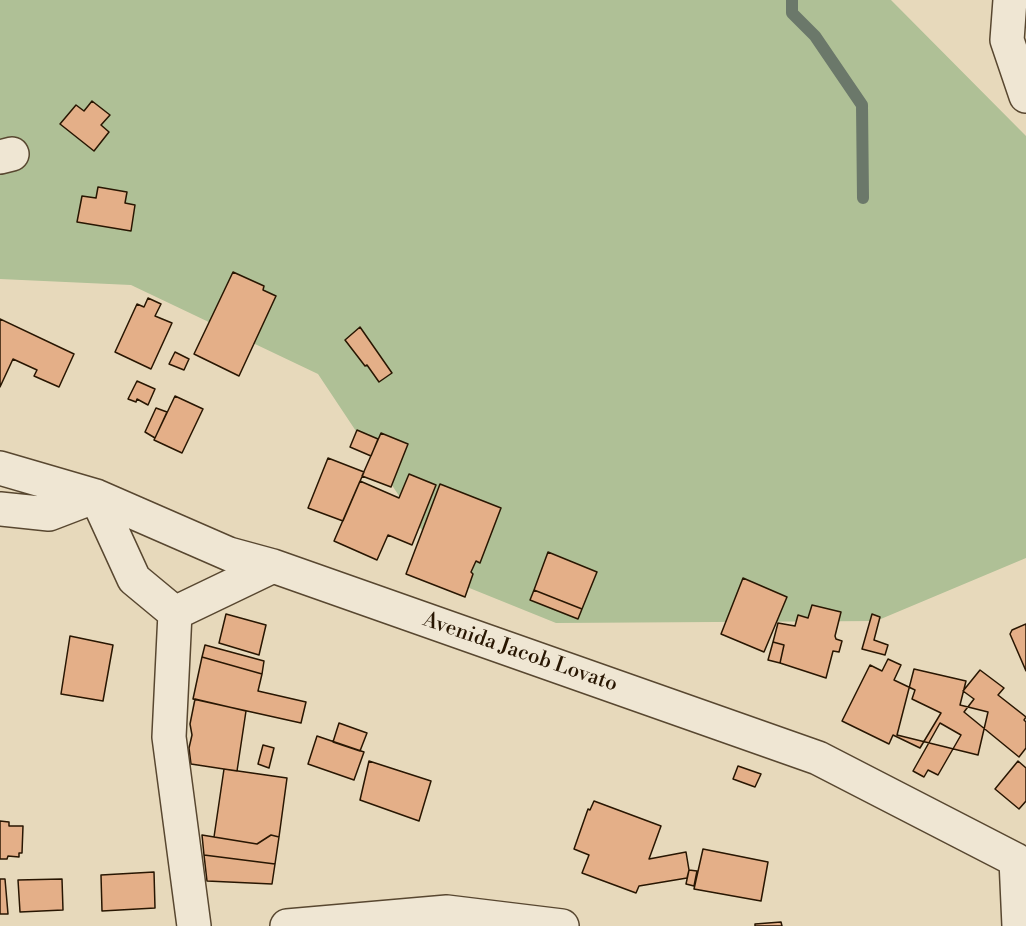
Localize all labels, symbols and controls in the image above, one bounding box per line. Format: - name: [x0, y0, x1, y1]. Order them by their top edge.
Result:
- street label: Avenida Jacob Lovato: [419, 608, 621, 698]

